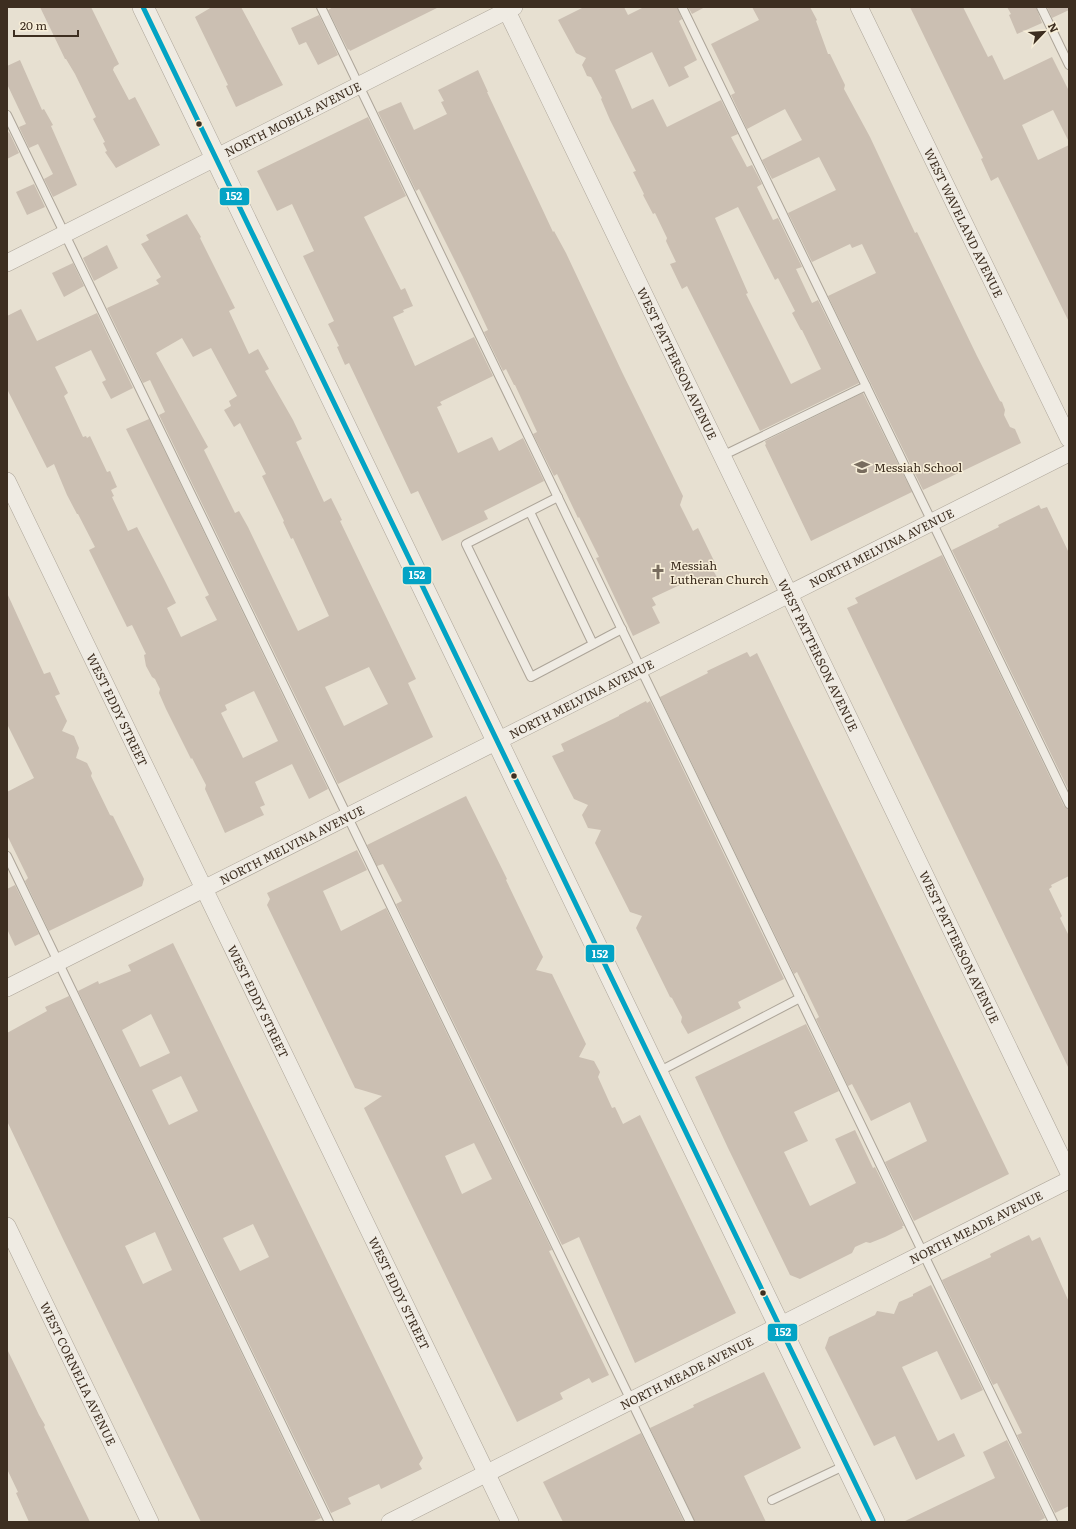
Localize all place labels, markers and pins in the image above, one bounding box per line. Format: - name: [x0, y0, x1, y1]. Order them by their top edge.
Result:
- unlabelled marker: [194, 119, 204, 129]
- school or university icon: Messiah School: [853, 458, 871, 476]
- place label: Messiah School: [874, 458, 962, 476]
- place label: Messiah Lutheran Church: [670, 556, 769, 588]
- church icon: Messiah Lutheran Church: [649, 563, 667, 581]
- unlabelled marker: [509, 771, 519, 781]
- unlabelled marker: [758, 1288, 768, 1298]

